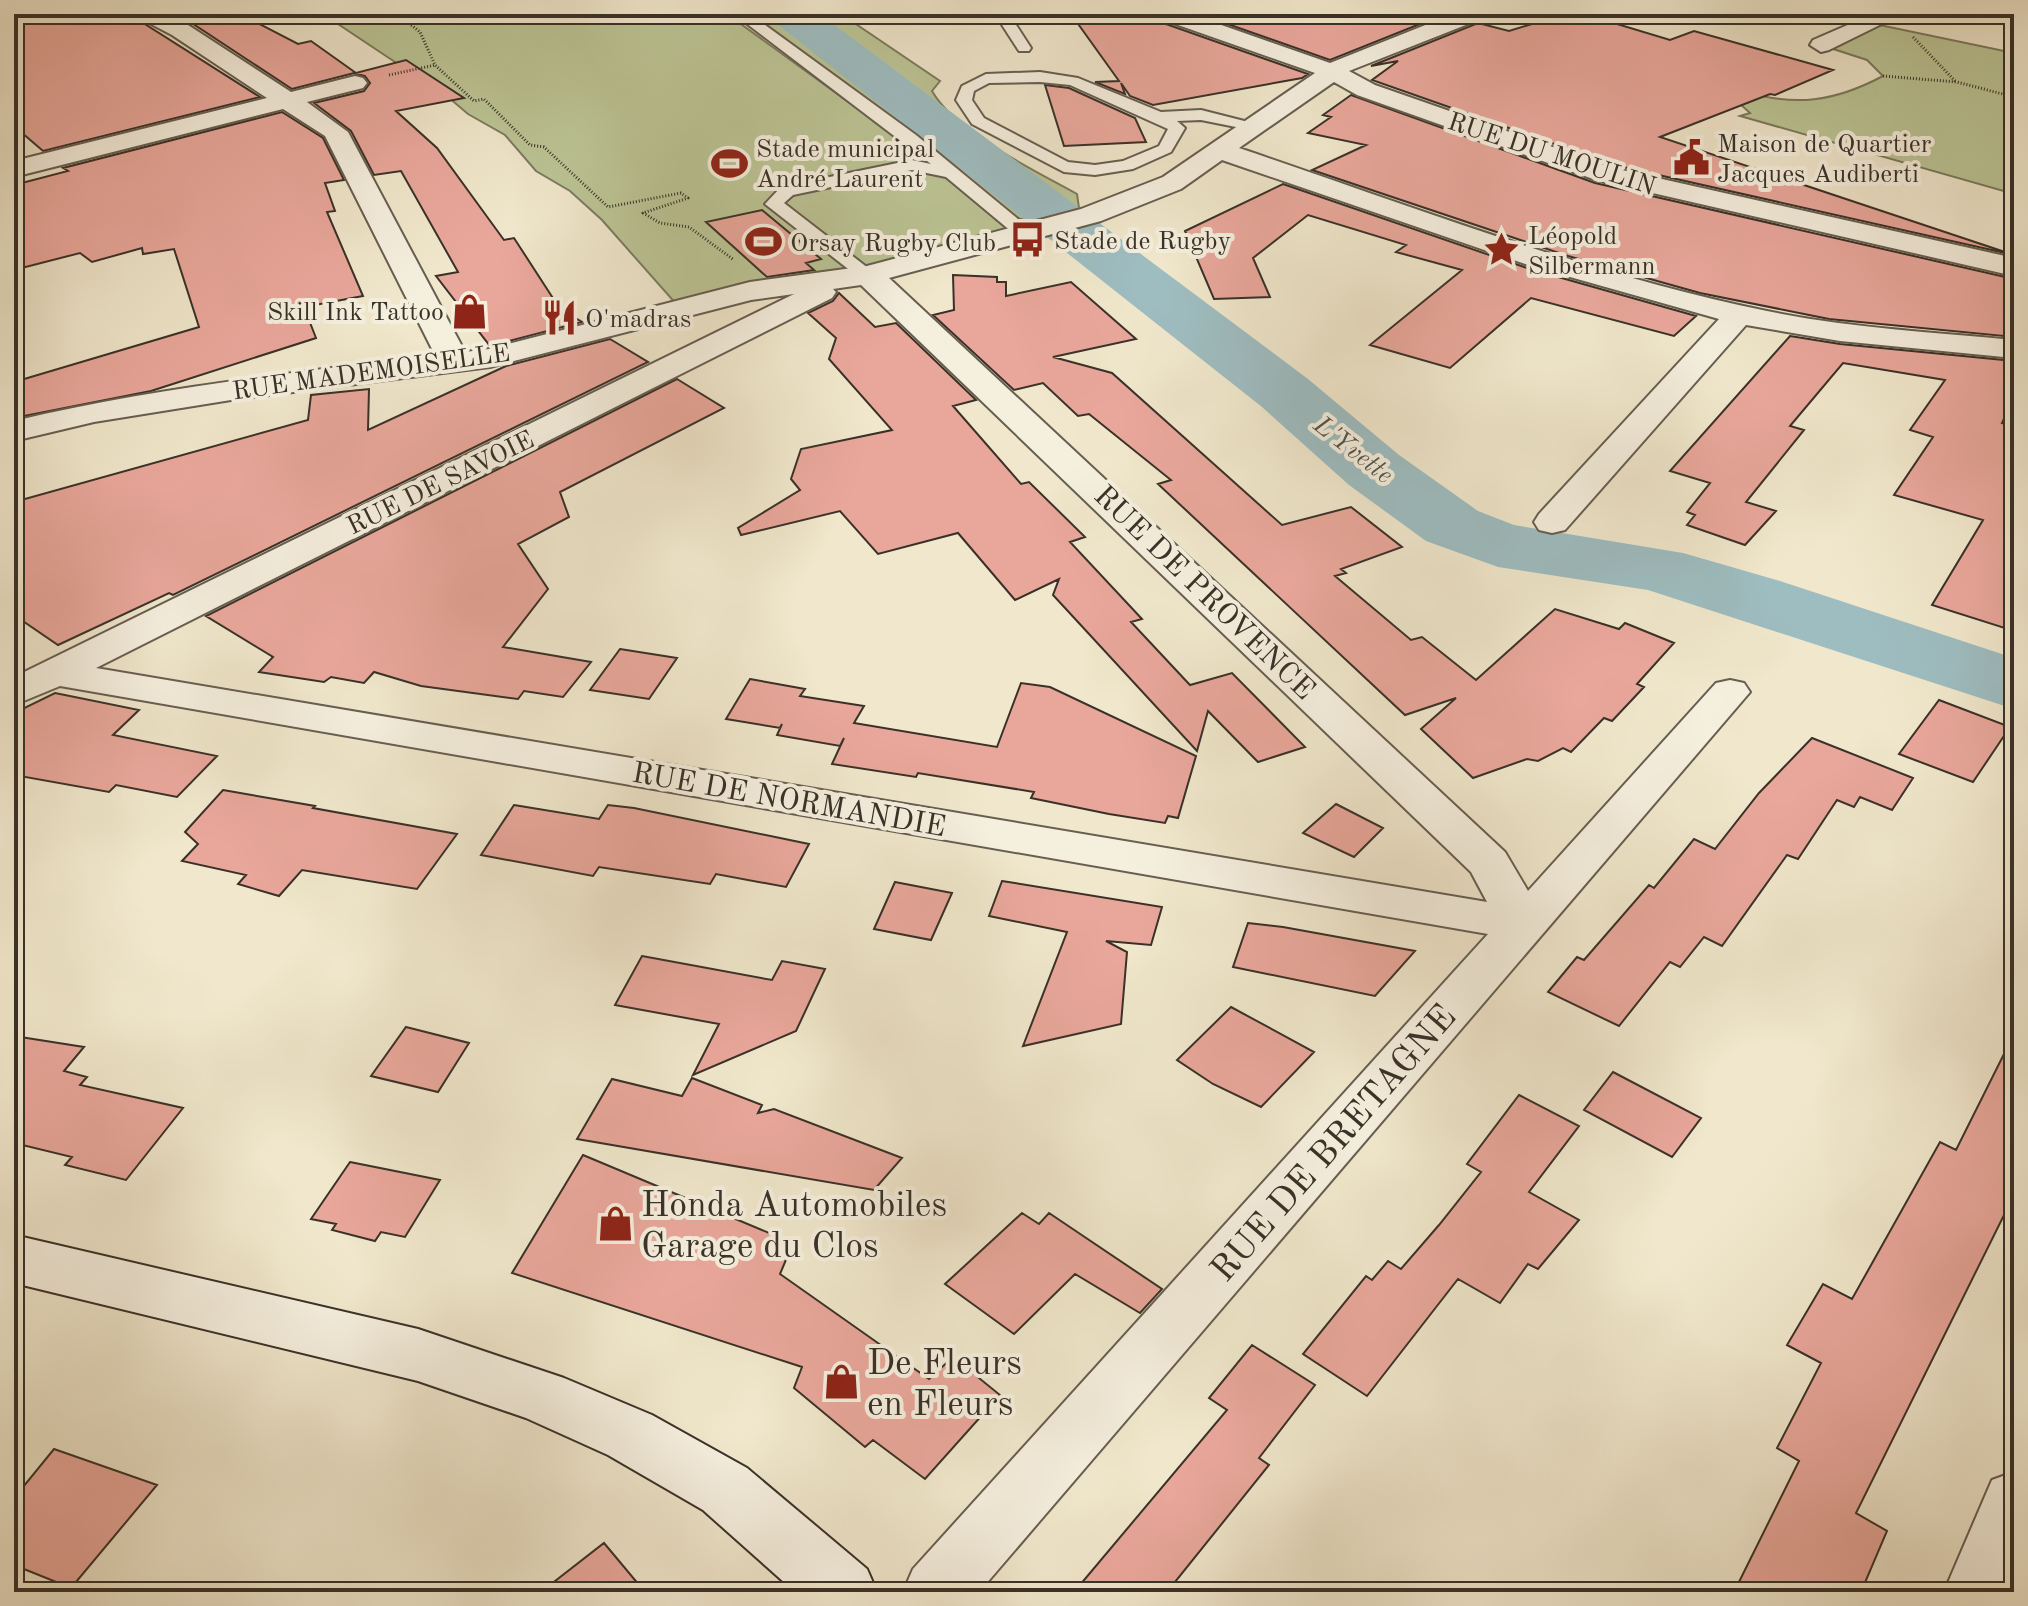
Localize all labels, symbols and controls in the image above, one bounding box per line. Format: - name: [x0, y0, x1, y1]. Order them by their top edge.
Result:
- street label: RUE DU MOULIN: [1444, 109, 1659, 201]
- place label: Maison de Quartier Jacques Audiberti: [1717, 132, 1932, 188]
- place label: Stade municipal André Laurent: [756, 137, 934, 193]
- public building icon: Maison de Quartier Jacques Audiberti: [1672, 139, 1710, 177]
- sports icon: Stade municipal André Laurent: [711, 144, 749, 182]
- bus stop icon: Stade de Rugby: [1009, 221, 1047, 259]
- sports icon: Orsay Rugby Club: [745, 223, 783, 261]
- place label: Léopold Silbermann: [1528, 224, 1656, 280]
- place label: Stade de Rugby: [1054, 229, 1232, 255]
- place label: Orsay Rugby Club: [790, 231, 996, 257]
- place icon: Léopold Silbermann: [1483, 231, 1521, 269]
- shop icon: Skill Ink Tattoo: [451, 292, 489, 330]
- restaurant icon: O'madras: [540, 299, 578, 337]
- place label: Skill Ink Tattoo: [267, 300, 444, 326]
- place label: O'madras: [585, 307, 691, 333]
- street label: RUE MADEMOISELLE: [231, 341, 512, 405]
- water label: L'Yvette: [1308, 411, 1397, 489]
- street label: RUE DE SAVOIE: [343, 427, 539, 540]
- street label: RUE DE PROVENCE: [1088, 481, 1320, 706]
- street label: RUE DE NORMANDIE: [629, 759, 948, 843]
- street label: RUE DE BRETAGNE: [1206, 1000, 1464, 1290]
- place label: Honda Automobiles Garage du Clos: [641, 1189, 947, 1266]
- shop icon: Honda Automobiles Garage du Clos: [596, 1205, 634, 1243]
- place label: De Fleurs en Fleurs: [867, 1347, 1022, 1424]
- shop icon: De Fleurs en Fleurs: [822, 1363, 860, 1401]

